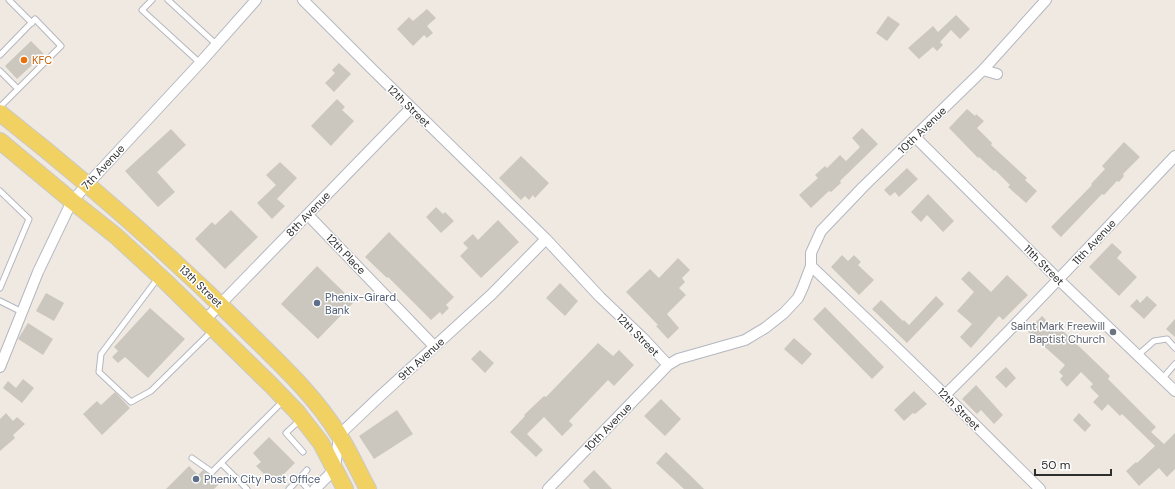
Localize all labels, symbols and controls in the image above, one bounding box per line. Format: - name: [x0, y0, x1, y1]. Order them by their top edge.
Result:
- place label: KFC: [32, 53, 52, 67]
- marker: KFC: [19, 55, 29, 65]
- street label: 12th Street: [385, 82, 433, 130]
- street label: 10th Avenue: [895, 103, 949, 157]
- street label: 7th Avenue: [79, 141, 127, 193]
- street label: 8th Avenue: [283, 188, 333, 240]
- street label: 11th Avenue: [1069, 216, 1119, 268]
- street label: 12th Place: [323, 231, 369, 277]
- street label: 11th Street: [1021, 242, 1067, 288]
- street label: 13th Street: [176, 262, 226, 310]
- place label: Phenix-Girard Bank: [325, 290, 396, 317]
- marker: Phenix-Girard Bank: [312, 298, 322, 308]
- street label: 12th Street: [614, 311, 662, 359]
- place label: Saint Mark Freewill Baptist Church: [1011, 319, 1105, 346]
- marker: Saint Mark Freewill Baptist Church: [1108, 327, 1118, 337]
- street label: 9th Avenue: [395, 334, 447, 384]
- street label: 12th Street: [935, 385, 983, 433]
- street label: 10th Avenue: [581, 400, 635, 454]
- scale bar: [1035, 451, 1111, 477]
- text: 50 m: [1041, 457, 1070, 473]
- place label: Phenix City Post Office: [204, 472, 320, 486]
- marker: Phenix City Post Office: [191, 474, 201, 484]

